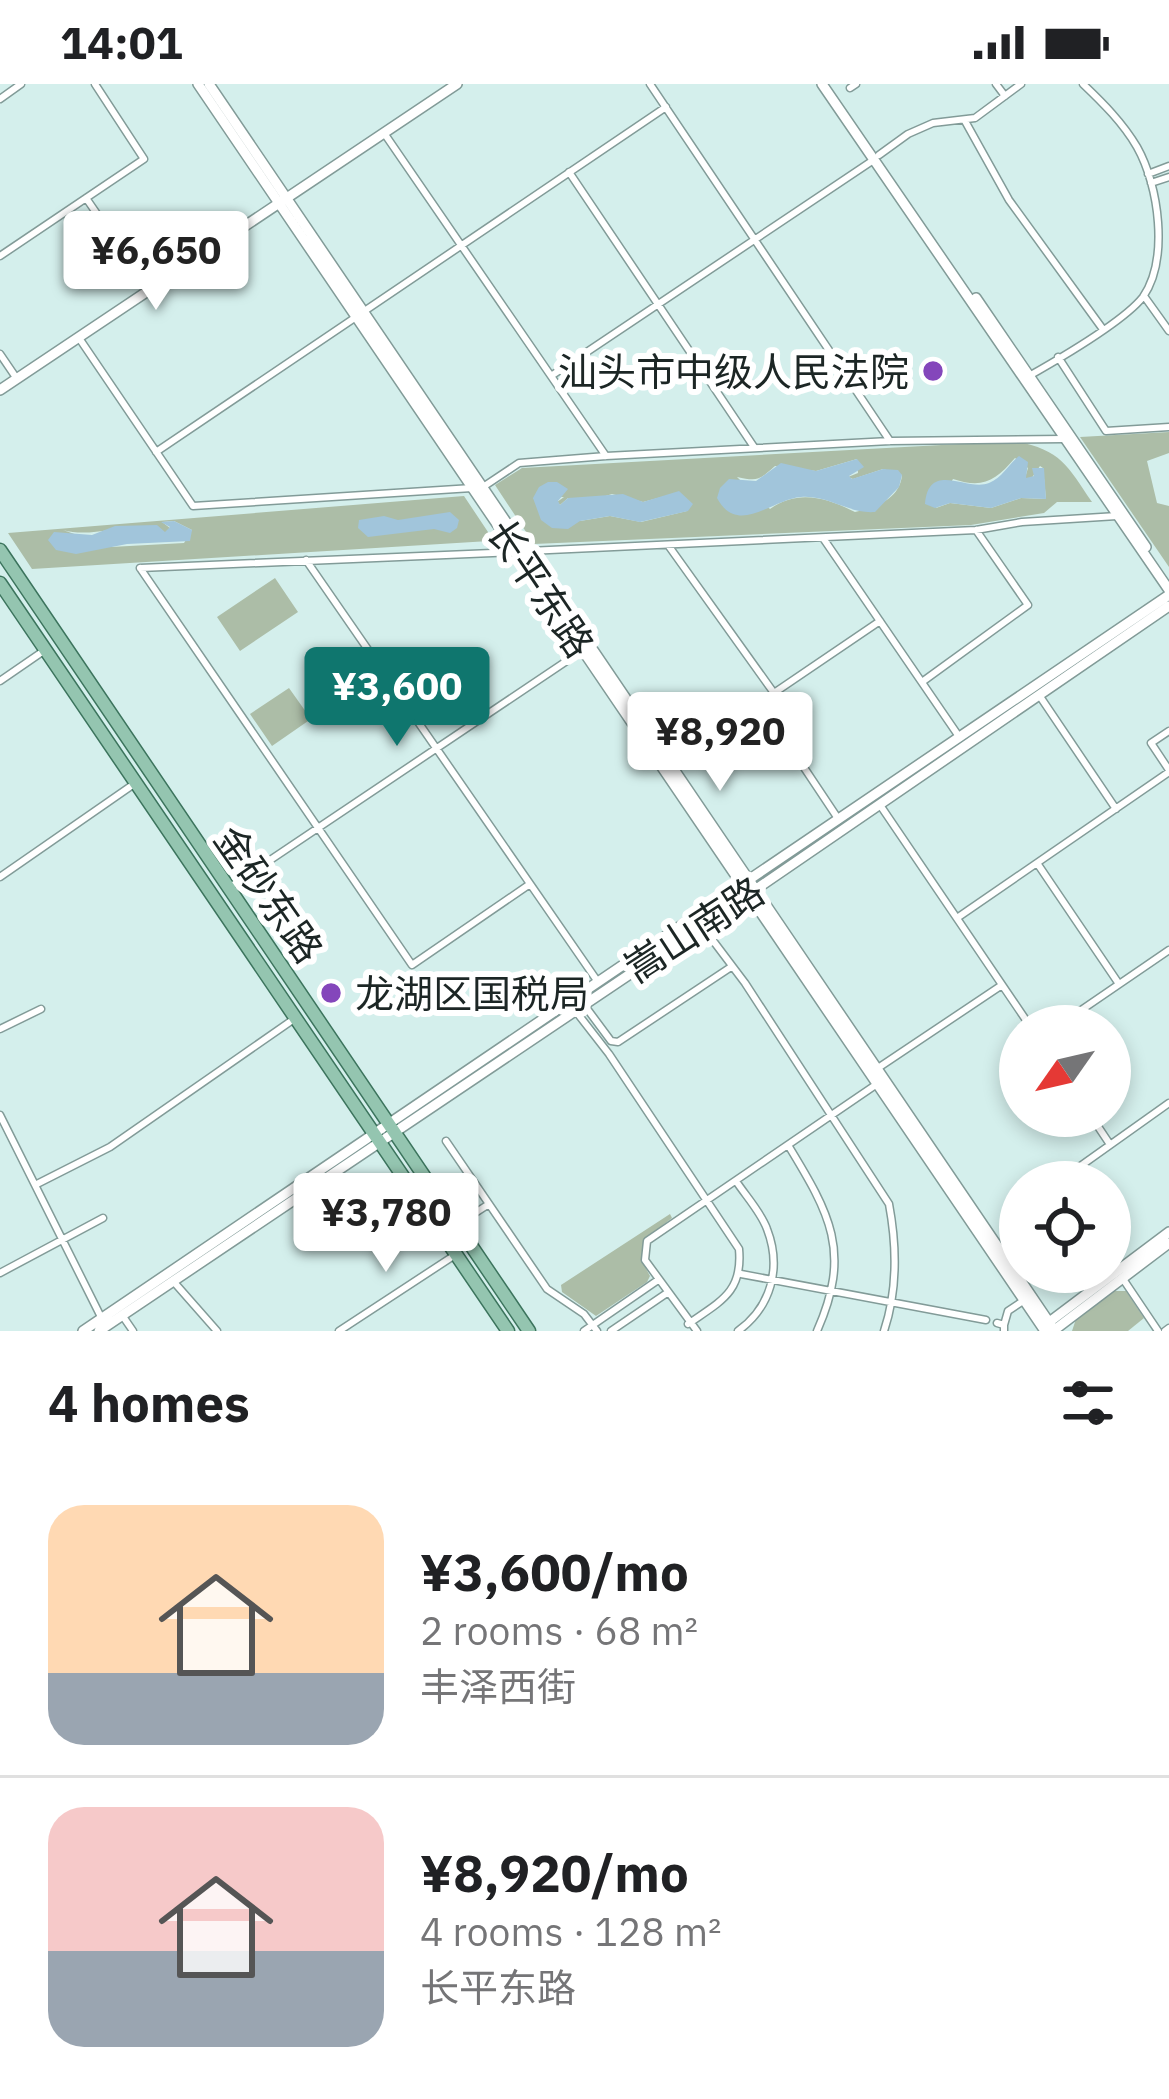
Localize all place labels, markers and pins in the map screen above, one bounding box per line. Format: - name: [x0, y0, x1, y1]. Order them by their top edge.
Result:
- pin: ¥6,650: [58, 211, 254, 313]
- place label: 汕头市中级人民法院: [558, 346, 909, 397]
- marker: 汕头市中级人民法院: [920, 358, 946, 384]
- pin: ¥3,600: [299, 647, 495, 749]
- pin: ¥8,920: [622, 692, 818, 794]
- place label: 龙湖区国税局: [355, 968, 589, 1019]
- marker: 龙湖区国税局: [318, 980, 344, 1006]
- pin: ¥3,780: [288, 1173, 484, 1275]

